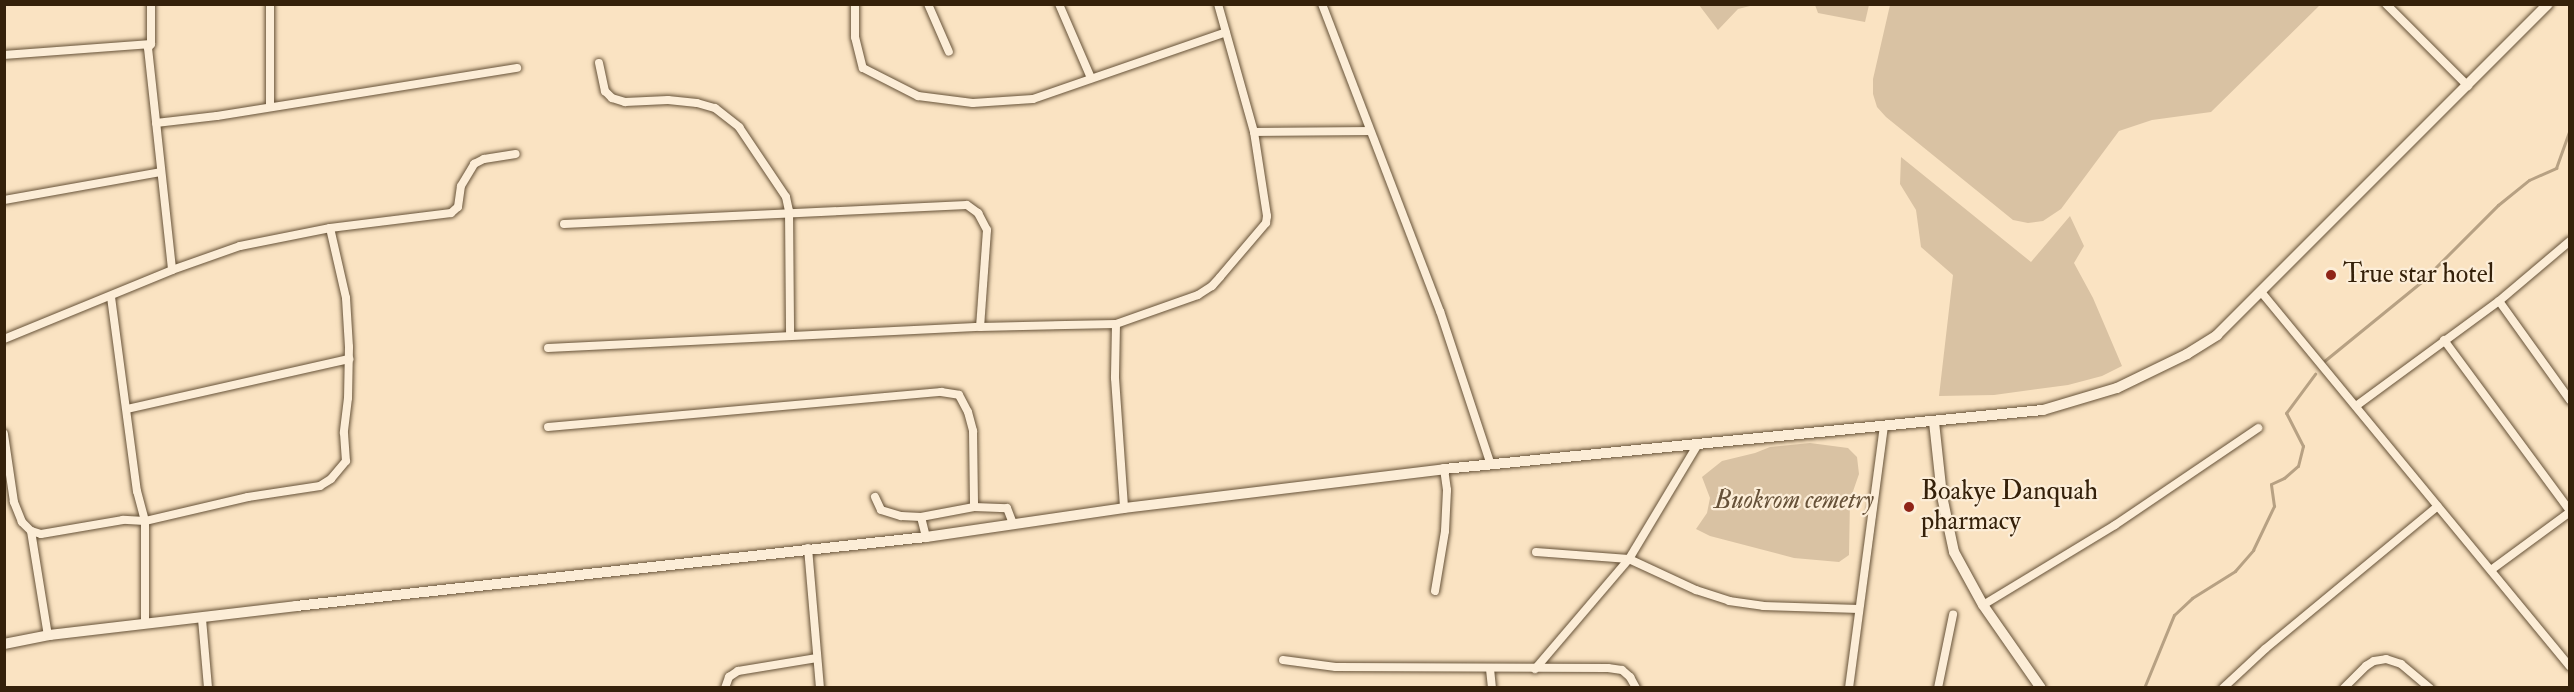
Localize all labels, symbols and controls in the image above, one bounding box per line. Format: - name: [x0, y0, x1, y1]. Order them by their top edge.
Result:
- place label: True star hotel: [2343, 259, 2494, 291]
- marker: True star hotel: [2324, 268, 2338, 282]
- place label: Boakye Danquah pharmacy: [1921, 476, 2098, 538]
- park label: Buokrom cemetry: [1714, 485, 1874, 517]
- marker: Boakye Danquah pharmacy: [1902, 500, 1916, 514]

